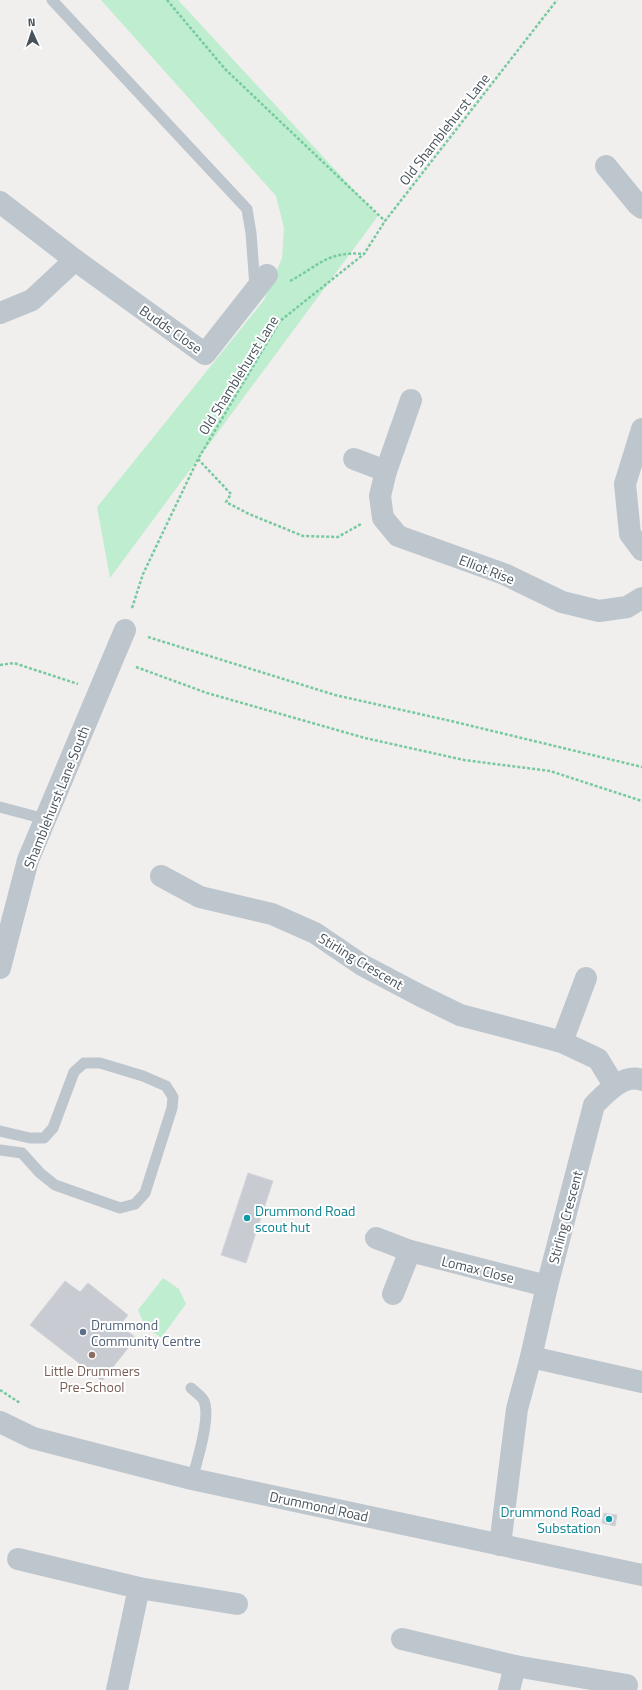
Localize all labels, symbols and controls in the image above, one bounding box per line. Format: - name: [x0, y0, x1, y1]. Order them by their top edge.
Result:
- north arrow: [12, 12, 52, 52]
- text: N: [27, 14, 36, 30]
- street label: Old Shamblehurst Lane: [394, 69, 494, 189]
- street label: Budds Close: [135, 300, 207, 358]
- street label: Old Shamblehurst Lane: [193, 311, 283, 439]
- street label: Elliot Rise: [456, 549, 518, 589]
- street label: Shamblehurst Lane South: [18, 723, 94, 871]
- street label: Stirling Crescent: [315, 927, 407, 995]
- street label: Stirling Crescent: [542, 1168, 588, 1266]
- place label: Drummond Road scout hut: [255, 1200, 355, 1237]
- marker: Drummond Road scout hut: [242, 1213, 252, 1223]
- street label: Lomax Close: [440, 1250, 516, 1288]
- place label: Drummond Community Centre: [91, 1314, 201, 1351]
- marker: Drummond Community Centre: [78, 1327, 88, 1337]
- marker: Little Drummers Pre-School: [87, 1350, 97, 1360]
- place label: Little Drummers Pre-School: [44, 1360, 140, 1397]
- street label: Drummond Road: [268, 1485, 370, 1527]
- place label: Drummond Road Substation: [501, 1501, 601, 1538]
- marker: Drummond Road Substation: [604, 1514, 614, 1524]

